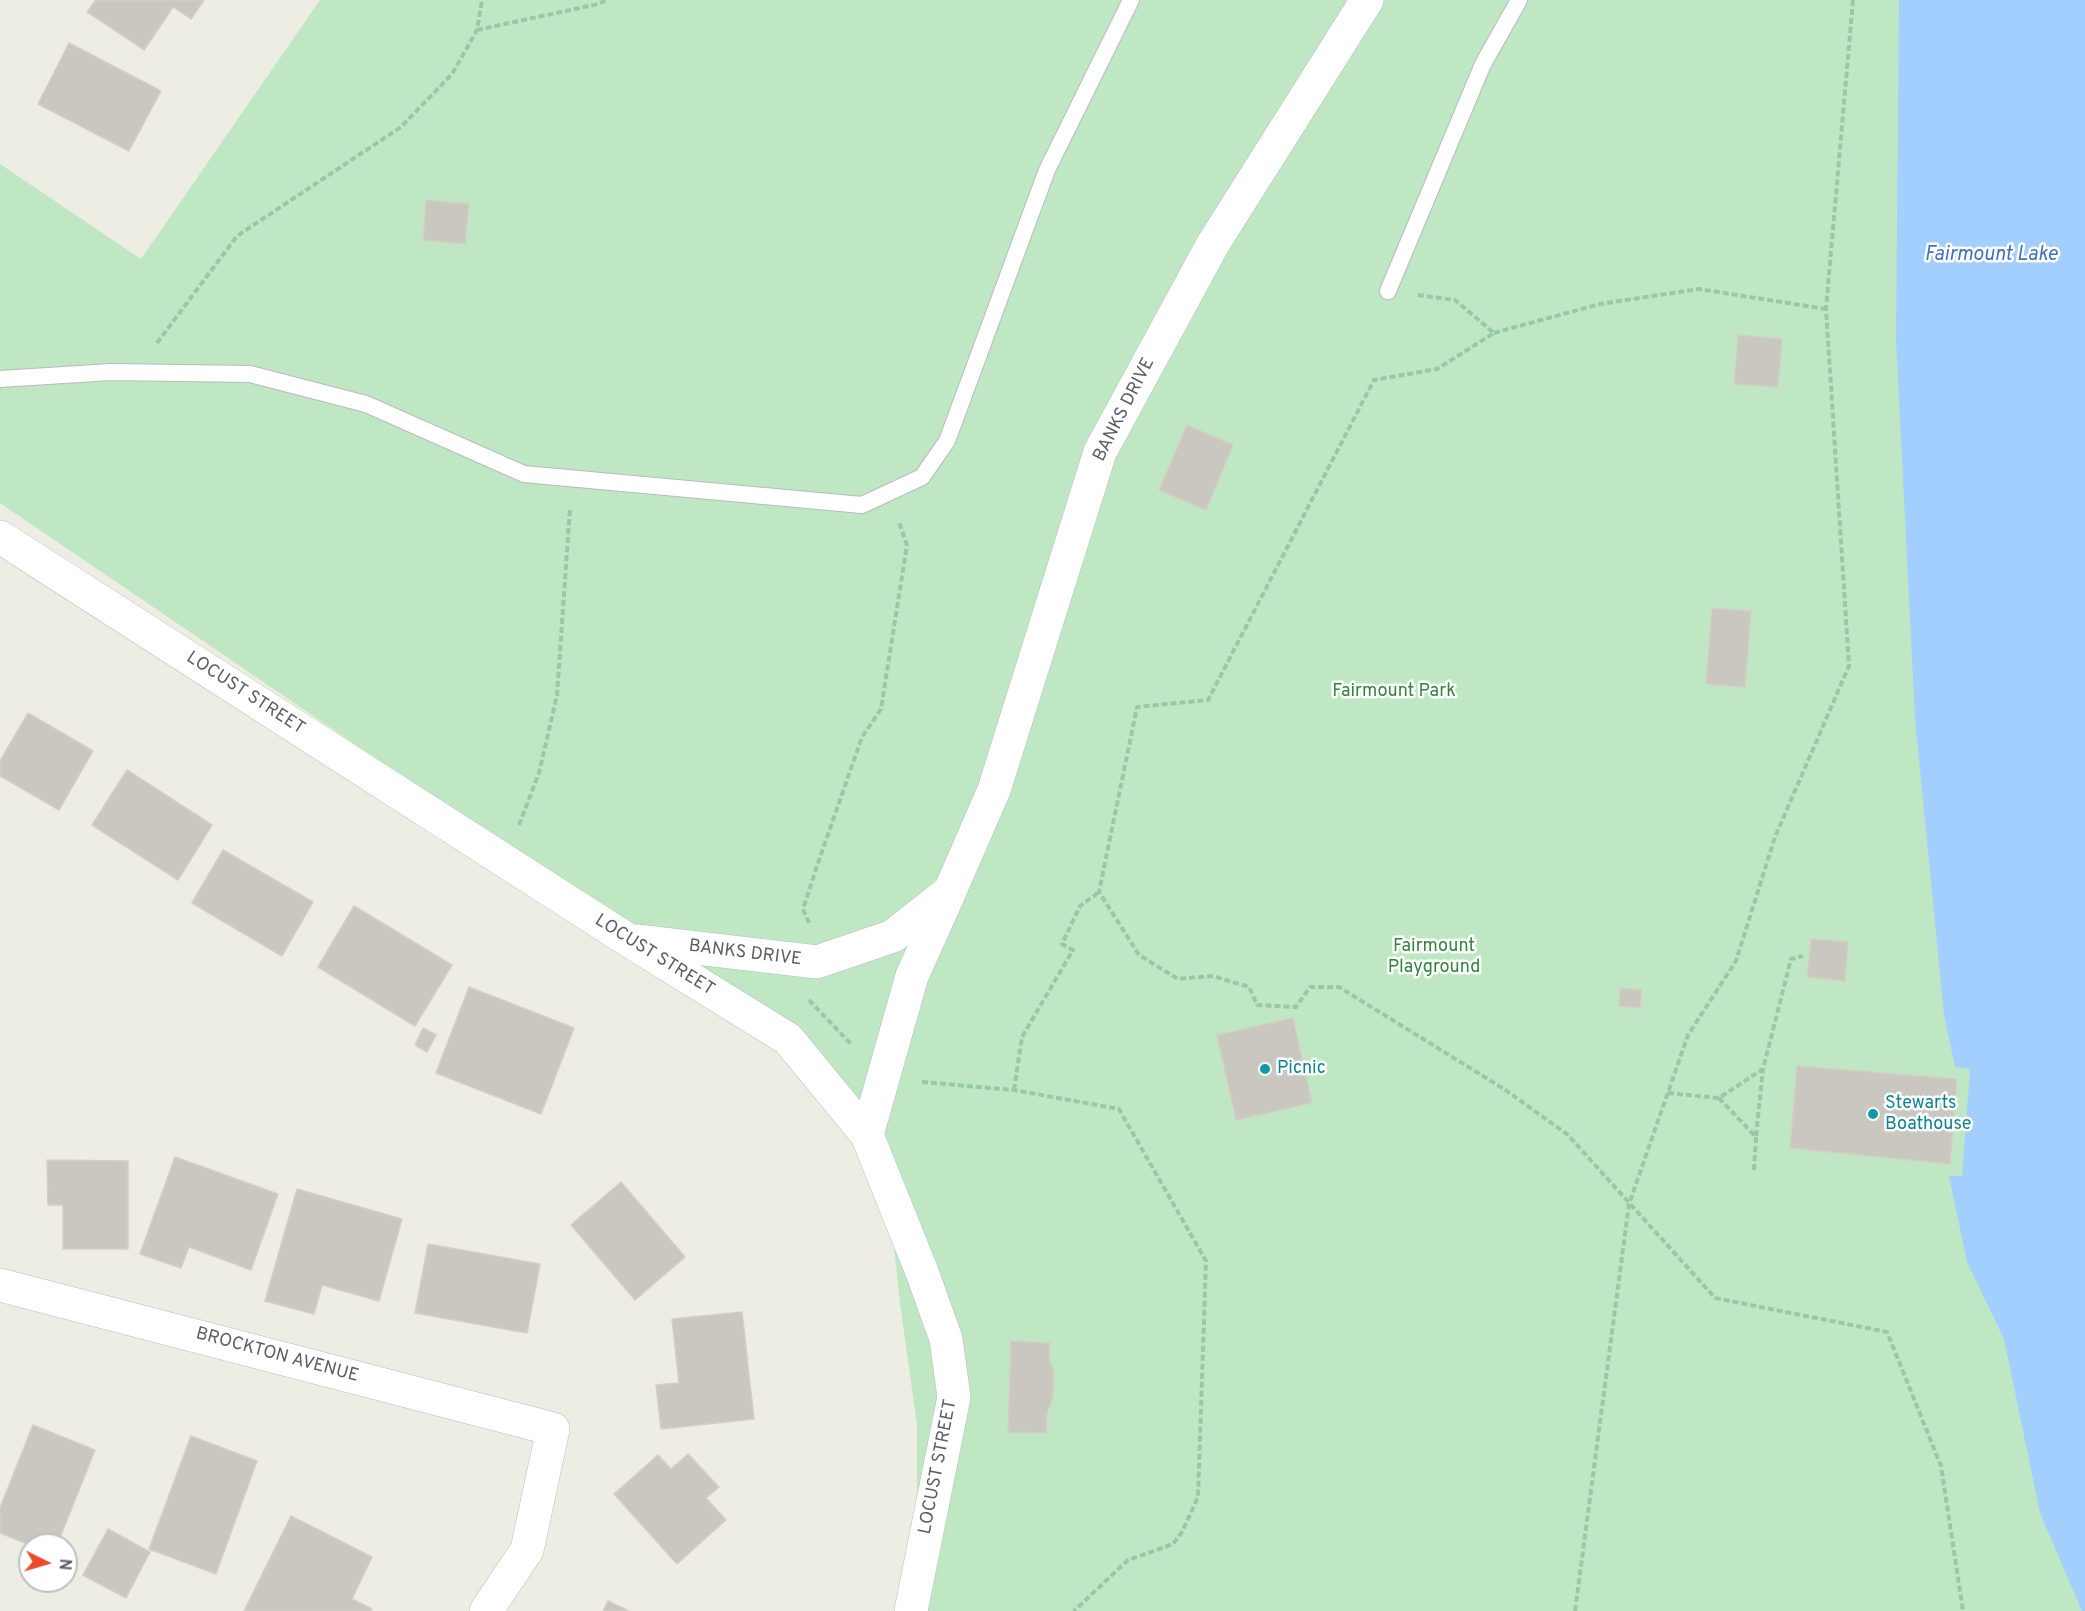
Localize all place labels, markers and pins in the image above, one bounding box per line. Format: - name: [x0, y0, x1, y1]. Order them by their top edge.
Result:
- place label: Picnic: [1277, 1058, 1326, 1080]
- marker: Picnic: [1258, 1062, 1272, 1076]
- place label: Stewarts Boathouse: [1885, 1093, 1971, 1136]
- marker: Stewarts Boathouse: [1866, 1107, 1880, 1121]

